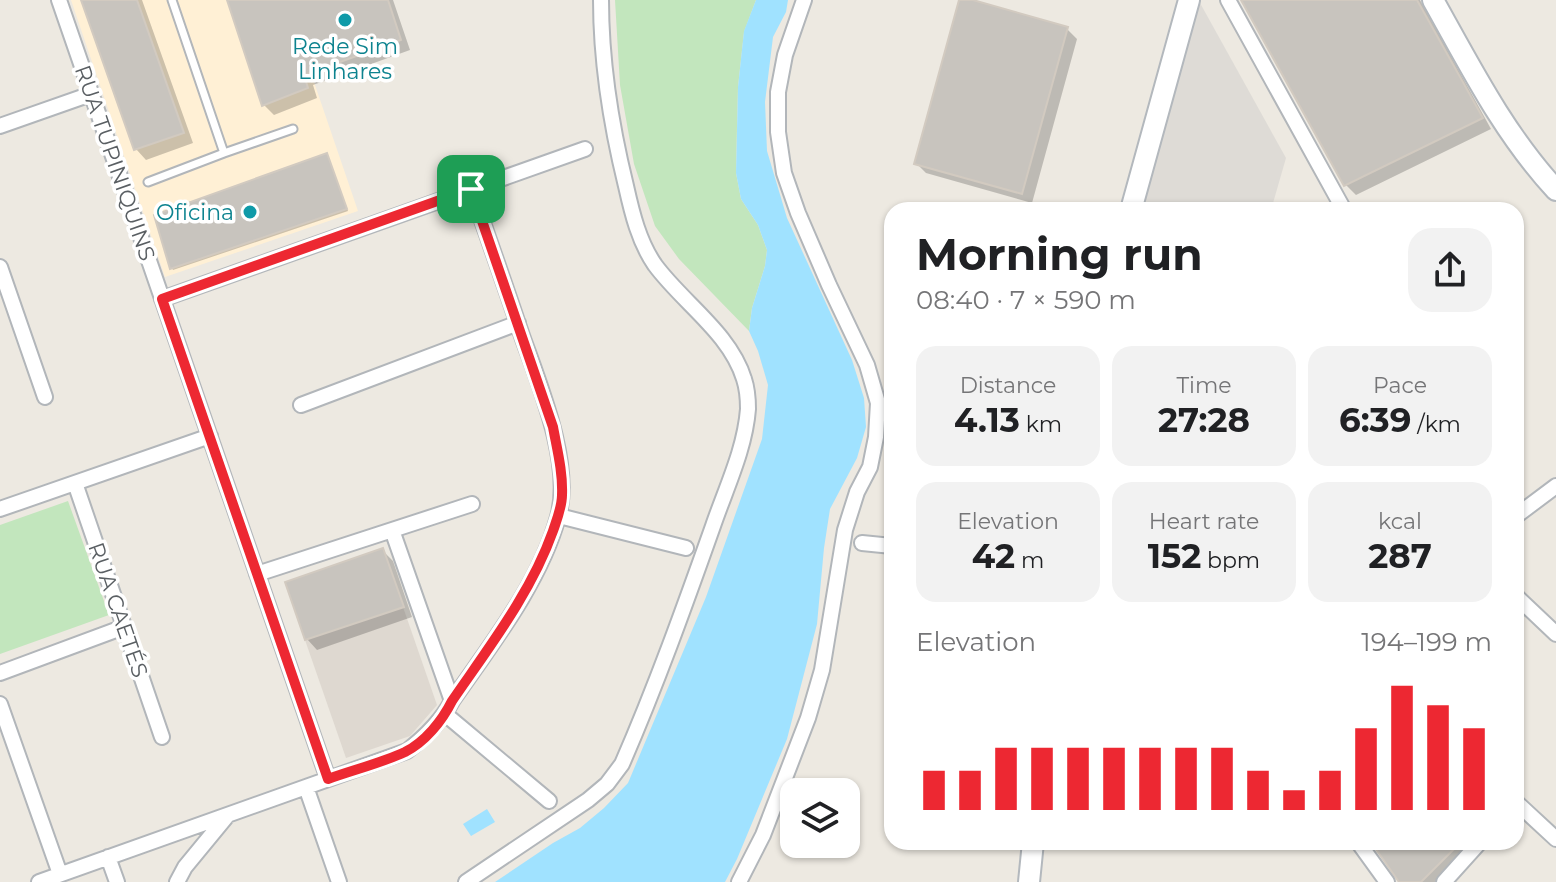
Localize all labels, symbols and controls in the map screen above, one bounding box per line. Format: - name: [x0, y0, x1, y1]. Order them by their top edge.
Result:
- marker: Rede Sim Linhares: [336, 11, 354, 29]
- place label: Rede Sim Linhares: [292, 33, 398, 85]
- street label: RUA TUPINIQUINS: [69, 62, 161, 264]
- pin: [437, 155, 505, 223]
- icon: arrive: [449, 167, 493, 211]
- place label: Oficina: [156, 199, 234, 226]
- marker: Oficina: [241, 203, 259, 221]
- text: Morning run: [916, 227, 1203, 281]
- button: share: [1408, 228, 1492, 312]
- text: 08:40 · 7 × 590 m: [916, 284, 1136, 316]
- text: Distance: [960, 372, 1056, 399]
- text: Time: [1176, 372, 1232, 399]
- text: Pace: [1373, 372, 1427, 399]
- text: 4.13: [954, 399, 1020, 441]
- text: 27:28: [1158, 399, 1250, 441]
- text: 6:39: [1339, 399, 1411, 441]
- text: km: [1020, 411, 1062, 438]
- text: /km: [1411, 411, 1461, 438]
- text: Elevation: [957, 508, 1059, 535]
- text: Heart rate: [1149, 508, 1259, 535]
- text: kcal: [1378, 508, 1422, 535]
- text: 42: [972, 535, 1015, 577]
- text: 152: [1148, 535, 1201, 577]
- text: 287: [1368, 535, 1432, 577]
- street label: RUA CAETÉS: [82, 539, 154, 681]
- text: m: [1015, 547, 1044, 574]
- text: bpm: [1201, 547, 1260, 574]
- text: Elevation: [916, 626, 1036, 658]
- text: 194–199 m: [1361, 626, 1492, 658]
- map controls: [780, 778, 860, 858]
- button: layers: [780, 778, 860, 858]

